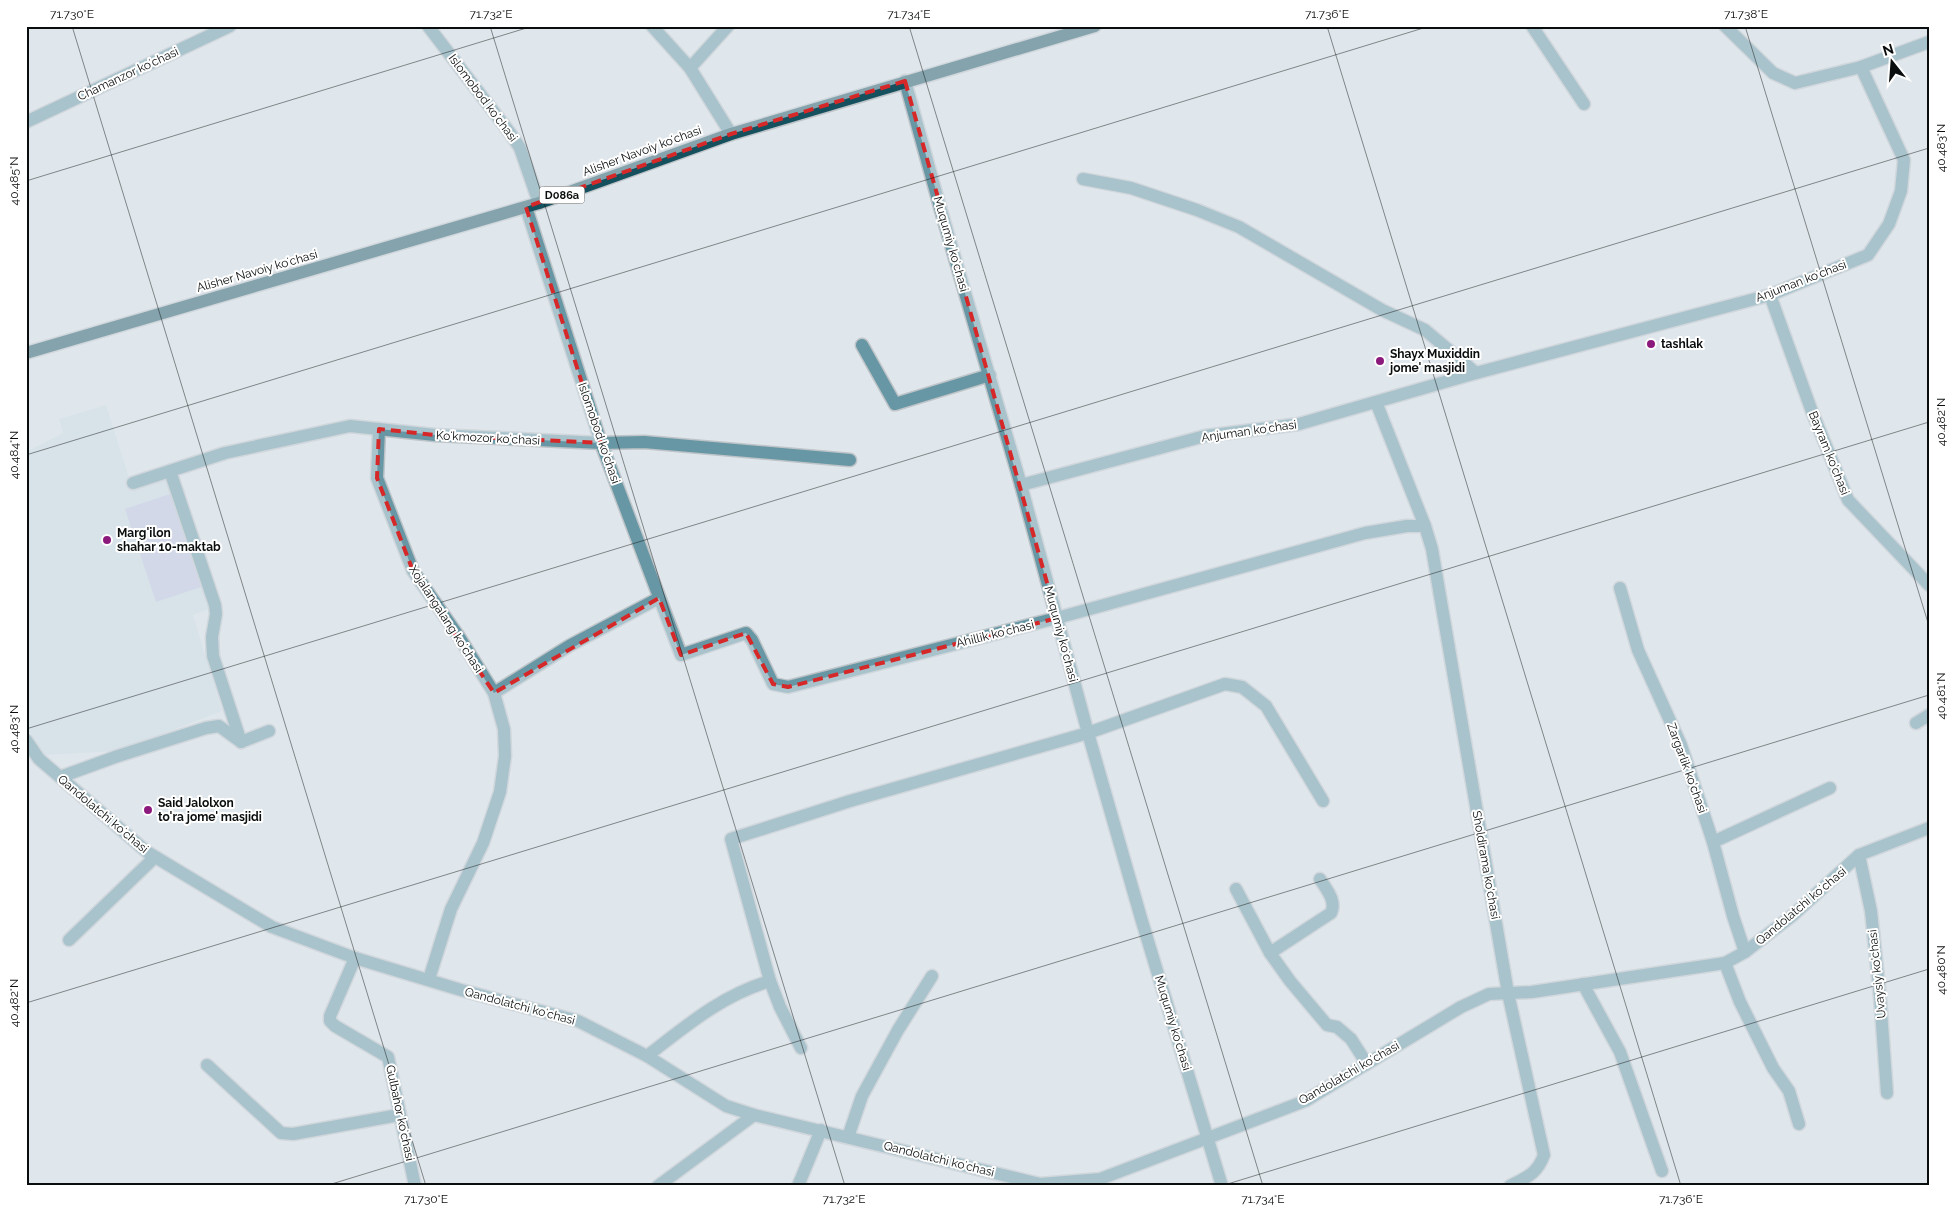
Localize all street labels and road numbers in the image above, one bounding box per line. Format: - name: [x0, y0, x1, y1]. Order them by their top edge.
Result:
- street label: Chamanzor koʻchasi: [75, 44, 181, 104]
- street label: Islomobod koʻchasi: [446, 51, 520, 145]
- street label: Alisher Navoiy koʻchasi: [581, 123, 703, 179]
- road number: D086a: [540, 186, 584, 204]
- street label: Muqumiy koʻchasi: [931, 195, 971, 293]
- street label: Alisher Navoiy koʻchasi: [195, 247, 319, 295]
- street label: Anjuman koʻchasi: [1754, 257, 1848, 305]
- street label: Islomobod ko‘chasi: [575, 381, 623, 485]
- street label: Bayram ko'chasi: [1806, 409, 1852, 497]
- street label: Anjuman koʻchasi: [1200, 417, 1298, 445]
- street label: Koʻkmozor koʻchasi: [436, 428, 540, 448]
- street label: Xojalangalang koʻchasi: [406, 563, 486, 675]
- street label: Muqumiy koʻchasi: [1041, 585, 1081, 683]
- street label: Ahillik koʻchasi: [955, 618, 1035, 650]
- street label: Zargarlik ko'chasi: [1664, 721, 1710, 815]
- street label: Qandolatchi koʻchasi: [55, 772, 151, 856]
- street label: Sholdirama ko‘chasi: [1470, 810, 1502, 920]
- street label: Qandolatchi koʻchasi: [1753, 864, 1849, 948]
- street label: Uvaysiy ko'chasi: [1865, 929, 1889, 1019]
- street label: Muqumiy koʻchasi: [1152, 974, 1194, 1072]
- street label: Qandolatchi koʻchasi: [463, 985, 577, 1027]
- street label: Qandolatchi koʻchasi: [1296, 1039, 1402, 1107]
- street label: Gulbahor koʻchasi: [383, 1064, 417, 1162]
- street label: Qandolatchi koʻchasi: [882, 1138, 996, 1180]

